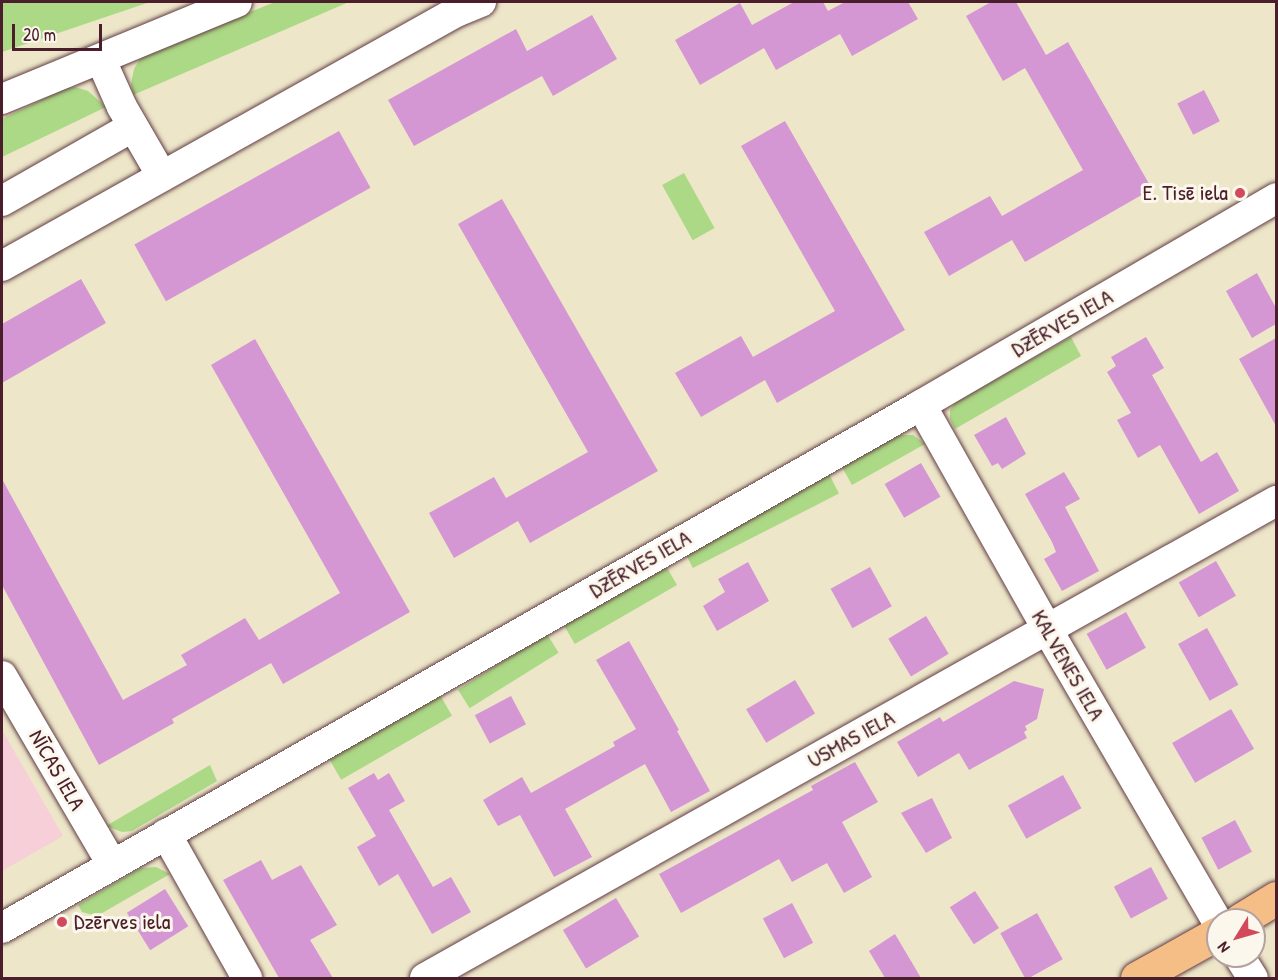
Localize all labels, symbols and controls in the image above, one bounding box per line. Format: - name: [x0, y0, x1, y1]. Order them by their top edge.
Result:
- scale bar: [15, 12, 105, 50]
- text: 20 m: [23, 22, 56, 47]
- place label: E. Tisē iela: [1143, 180, 1228, 206]
- marker: E. Tisē iela: [1233, 186, 1247, 200]
- street label: DZĒRVES IELA: [1007, 283, 1117, 363]
- street label: DZĒRVES IELA: [585, 524, 695, 604]
- street label: KALVENES IELA: [1026, 605, 1110, 725]
- street label: USMAS IELA: [803, 704, 899, 774]
- street label: NĪCAS IELA: [23, 725, 91, 815]
- north arrow: [1206, 908, 1266, 968]
- place label: Dzērves iela: [74, 909, 170, 935]
- marker: Dzērves iela: [55, 915, 69, 929]
- text: N: [1212, 938, 1235, 958]

